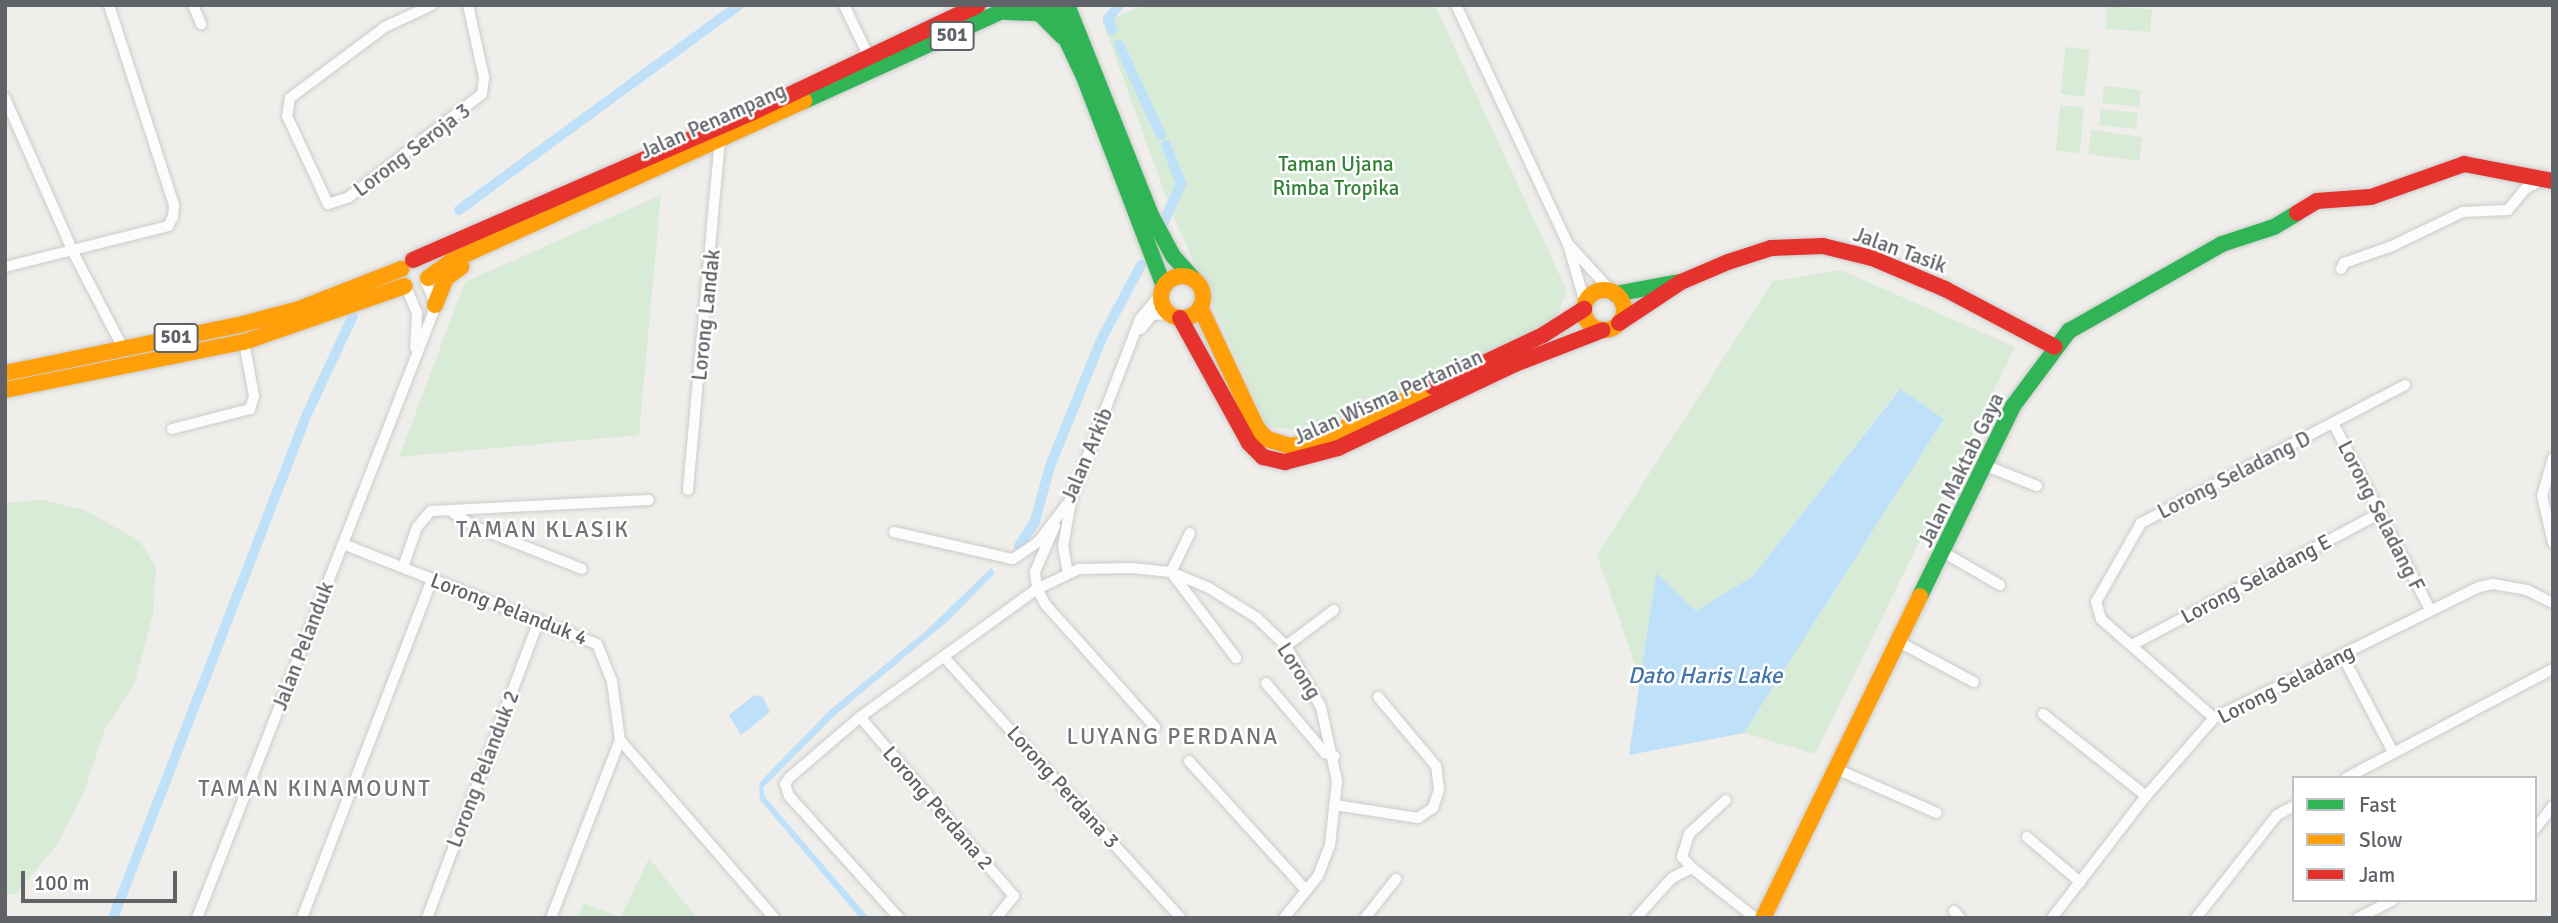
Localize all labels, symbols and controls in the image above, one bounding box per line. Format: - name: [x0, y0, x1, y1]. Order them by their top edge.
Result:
- road number: 501: [929, 20, 975, 52]
- street label: Jalan Penampang: [636, 77, 790, 165]
- street label: Lorong Seroja 3: [349, 98, 475, 202]
- park label: Taman Ujana Rimba Tropika: [1273, 151, 1399, 201]
- street label: Jalan Tasik: [1850, 222, 1950, 278]
- street label: Lorong Landak: [687, 248, 725, 382]
- road number: 501: [153, 322, 199, 354]
- street label: Jalan Wisma Pertanian: [1290, 344, 1486, 450]
- street label: Jalan Maktab Gaya: [1913, 389, 2009, 551]
- street label: Jalan Arkib: [1056, 404, 1118, 506]
- street label: Lorong Seladang D: [2153, 426, 2315, 524]
- street label: Lorong Seladang F: [2332, 437, 2430, 595]
- district label: TAMAN KLASIK: [457, 516, 629, 544]
- street label: Lorong Seladang E: [2177, 529, 2335, 629]
- street label: Lorong Pelanduk 4: [427, 567, 591, 651]
- street label: Jalan Pelanduk: [267, 578, 339, 714]
- street label: Lorong: [1272, 638, 1326, 704]
- street label: Lorong Seladang: [2213, 639, 2359, 729]
- water label: Dato Haris Lake: [1628, 662, 1782, 690]
- street label: Lorong Pelanduk 2: [441, 687, 525, 851]
- street label: Lorong Perdana 3: [1001, 721, 1125, 853]
- district label: LUYANG PERDANA: [1068, 723, 1278, 751]
- street label: Lorong Perdana 2: [877, 741, 999, 875]
- district label: TAMAN KINAMOUNT: [200, 775, 430, 803]
- legend: [2292, 776, 2537, 902]
- text: Fast: [2359, 792, 2396, 818]
- text: Slow: [2359, 827, 2403, 853]
- scale bar: [24, 856, 180, 900]
- text: Jam: [2359, 862, 2395, 888]
- text: 100 m: [34, 870, 89, 896]

